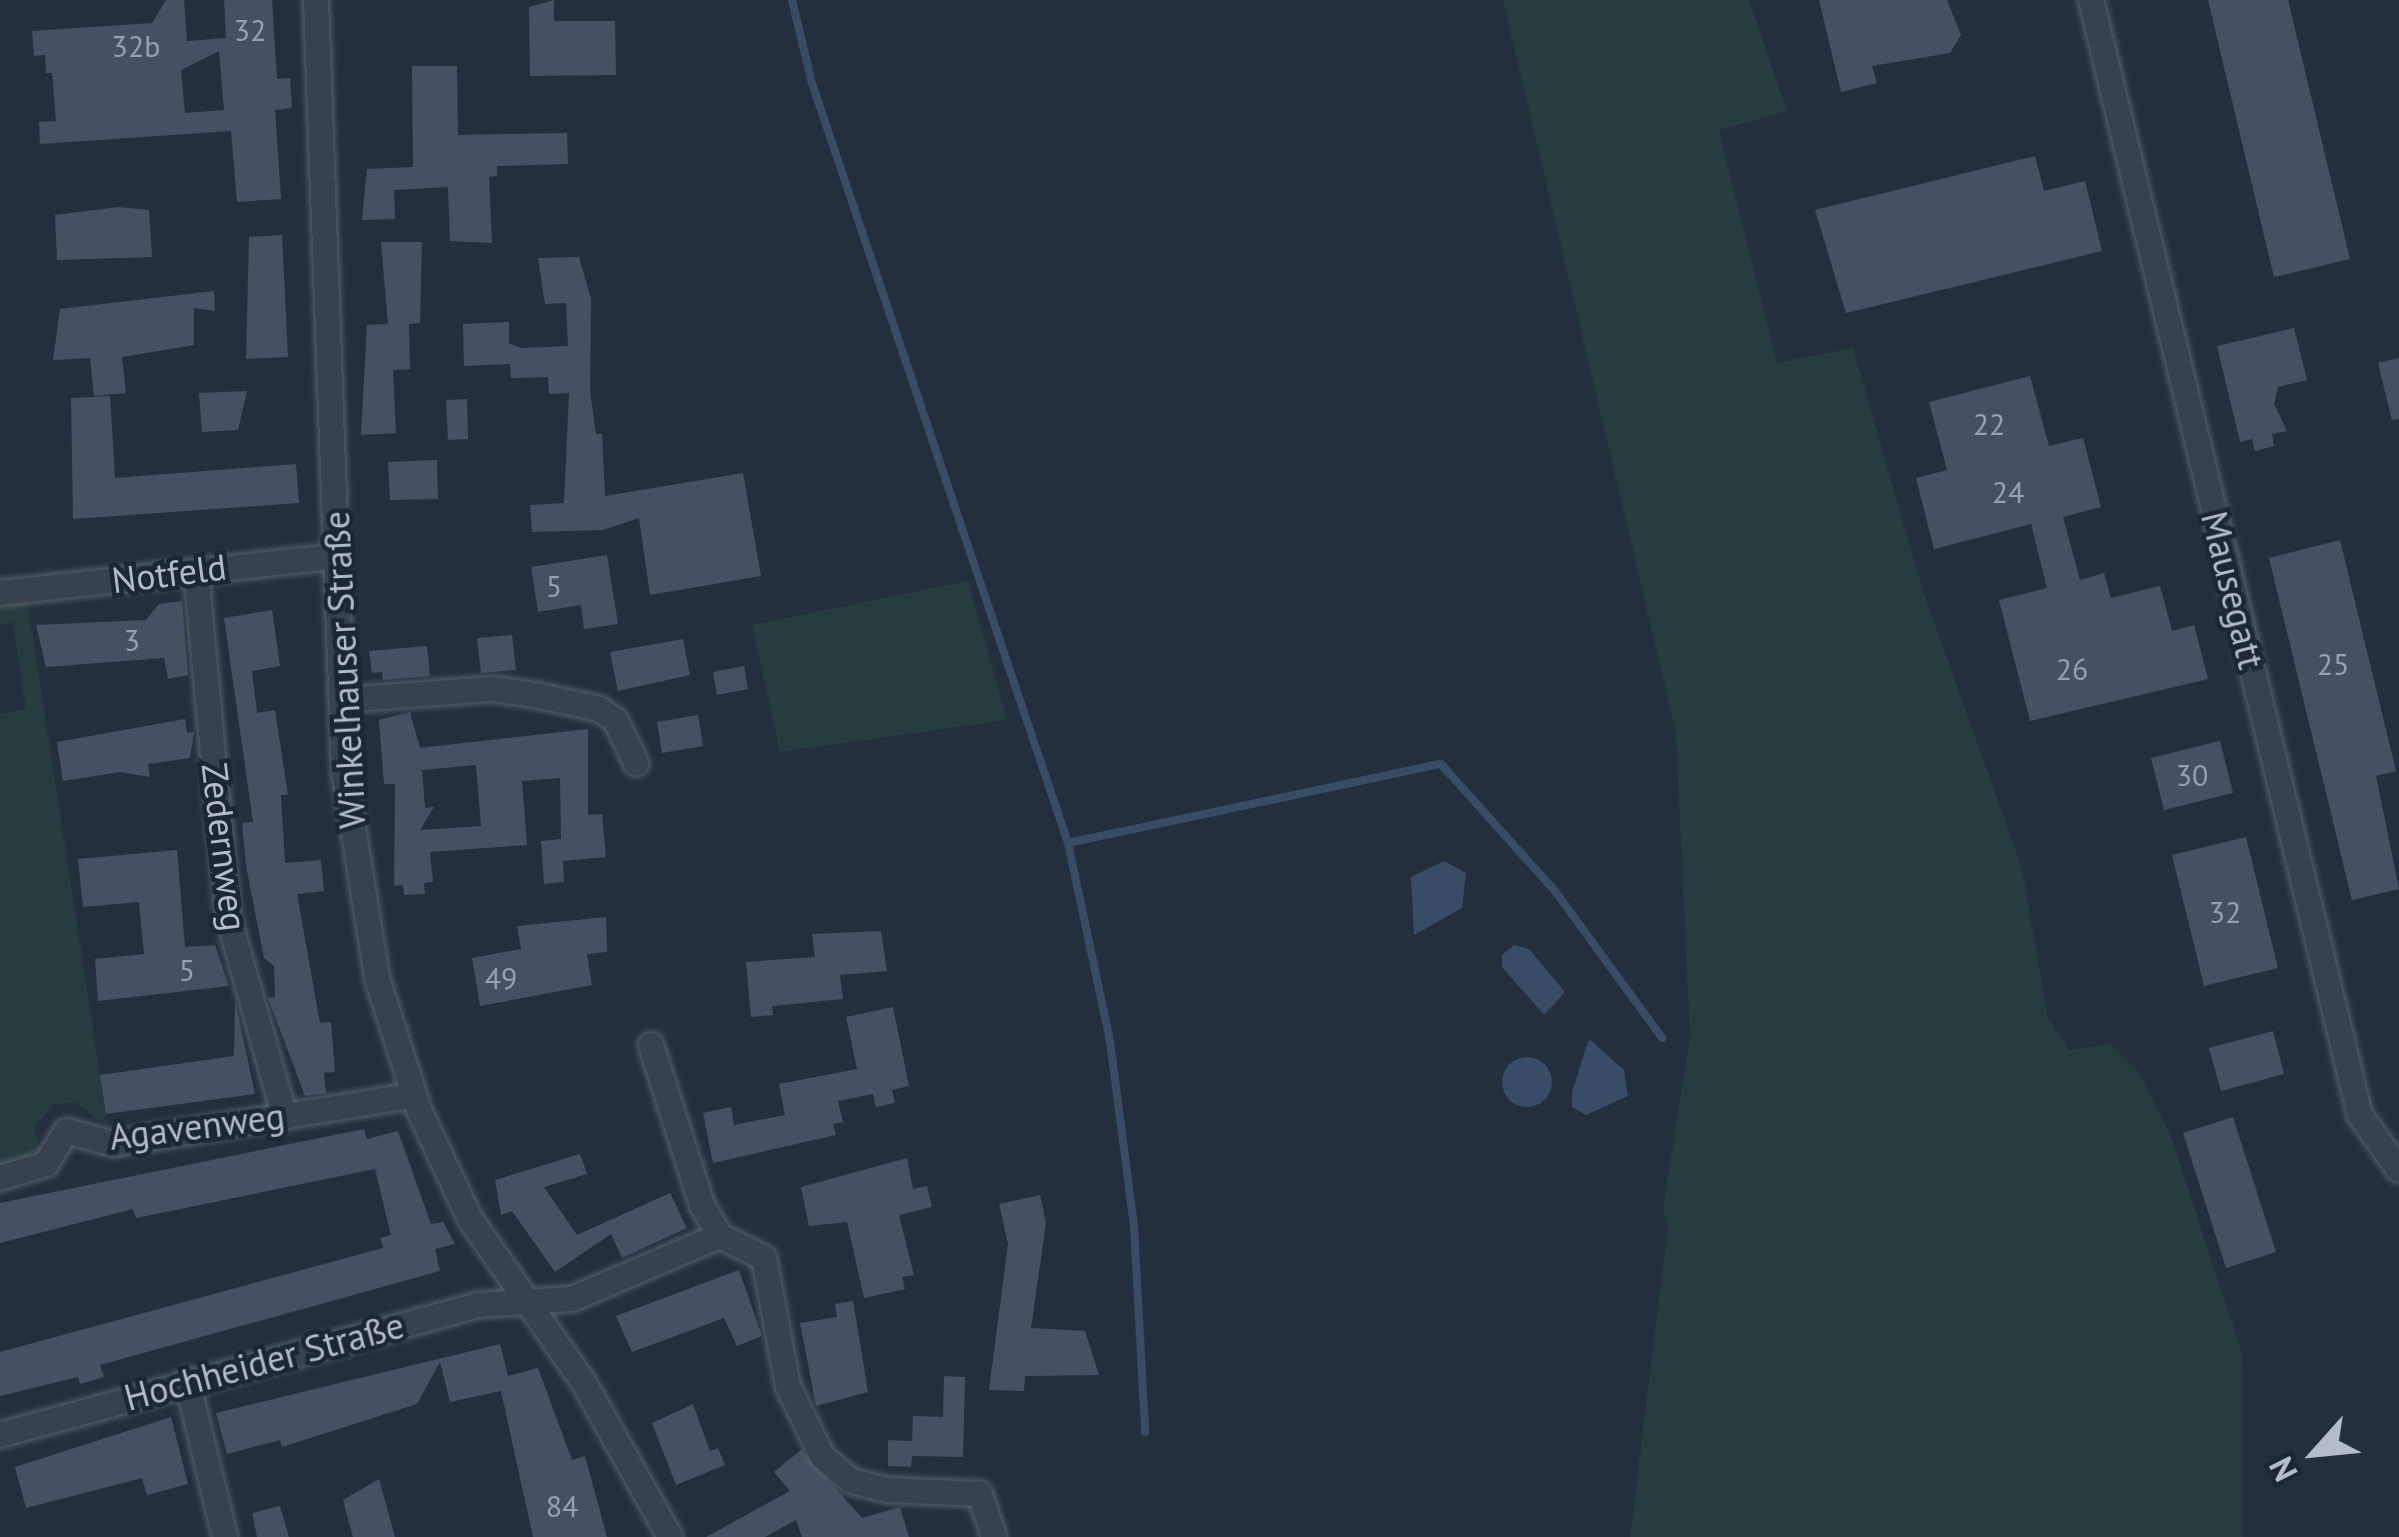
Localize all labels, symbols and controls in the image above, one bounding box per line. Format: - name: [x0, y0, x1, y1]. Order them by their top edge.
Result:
- house number: 32: [234, 12, 266, 48]
- house number: 32b: [112, 28, 160, 64]
- house number: 22: [1973, 406, 2005, 442]
- house number: 24: [1992, 474, 2024, 510]
- street label: Mausegatt: [2193, 507, 2273, 673]
- street label: Winkelhauser Straße: [314, 510, 374, 830]
- street label: Notfeld: [109, 545, 229, 601]
- house number: 5: [546, 568, 562, 604]
- house number: 3: [124, 622, 140, 658]
- house number: 25: [2317, 646, 2349, 682]
- house number: 26: [2056, 651, 2088, 687]
- house number: 30: [2176, 757, 2208, 793]
- street label: Zedernweg: [193, 761, 257, 933]
- house number: 32: [2209, 894, 2241, 930]
- house number: 5: [179, 952, 195, 988]
- house number: 49: [485, 960, 517, 996]
- street label: Agavenweg: [107, 1094, 287, 1158]
- street label: Hochheider Straße: [120, 1303, 408, 1419]
- north arrow: [2255, 1393, 2375, 1513]
- text: N: [2258, 1450, 2307, 1489]
- house number: 84: [546, 1488, 578, 1524]

